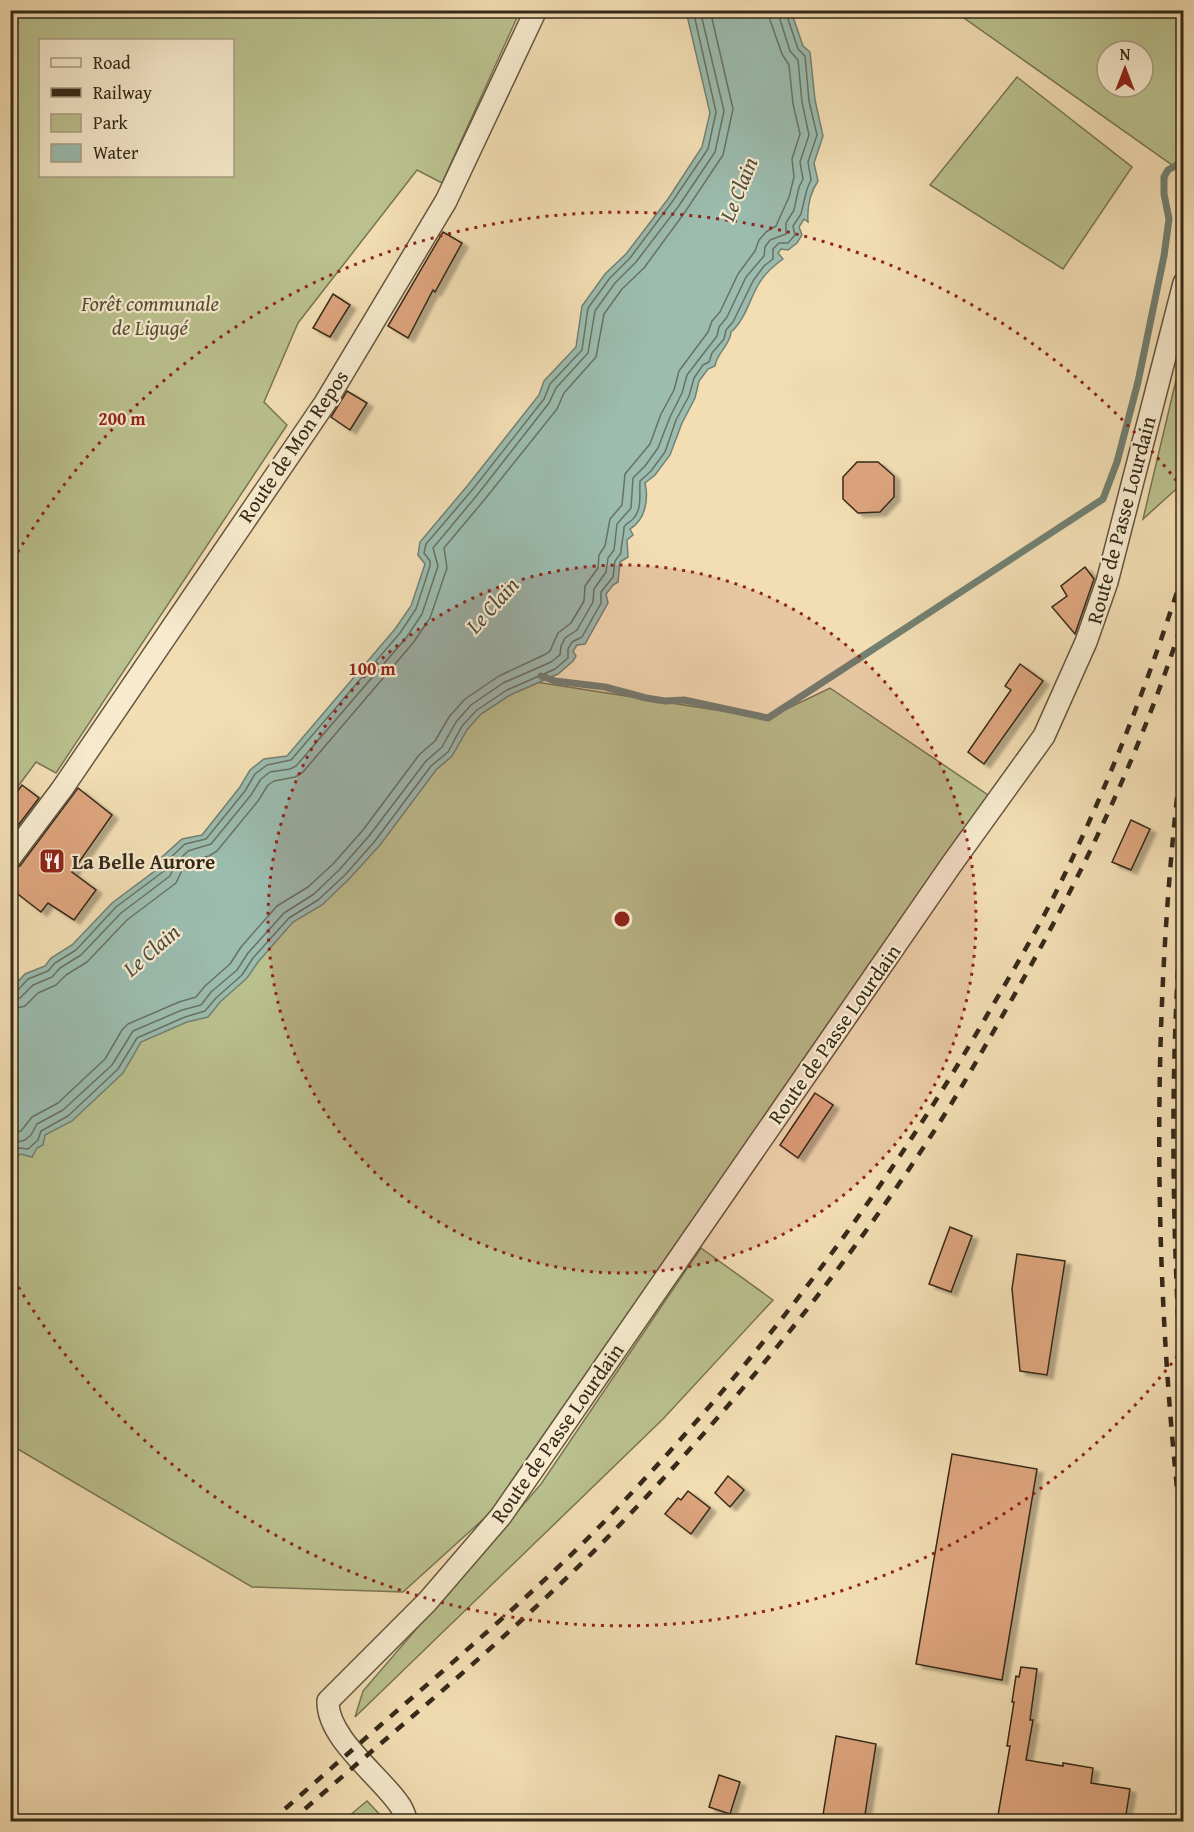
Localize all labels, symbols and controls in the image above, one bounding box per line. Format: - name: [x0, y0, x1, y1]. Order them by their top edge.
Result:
- legend: [39, 39, 234, 177]
- north arrow: [1095, 39, 1155, 99]
- text: N: [1120, 42, 1131, 66]
- text: Road: [93, 49, 131, 76]
- text: Railway: [93, 79, 152, 106]
- text: Park: [93, 109, 129, 136]
- text: Water: [93, 139, 139, 166]
- water label: Le Clain: [710, 152, 765, 227]
- park label: Forêt communale de Ligugé: [80, 288, 219, 343]
- street label: Route de Mon Repos: [230, 363, 356, 529]
- text: 200 m: [98, 405, 146, 432]
- street label: Route de Passe Lourdain: [1078, 413, 1164, 627]
- water label: Le Clain: [457, 570, 526, 641]
- text: 100 m: [348, 655, 396, 682]
- restaurant icon: La Belle Aurore: [37, 846, 67, 876]
- place label: La Belle Aurore: [72, 846, 215, 877]
- centre of rings: [612, 909, 632, 929]
- water label: Le Clain: [115, 916, 187, 985]
- street label: Route de Passe Lourdain: [760, 937, 908, 1130]
- street label: Route de Passe Lourdain: [483, 1336, 631, 1529]

